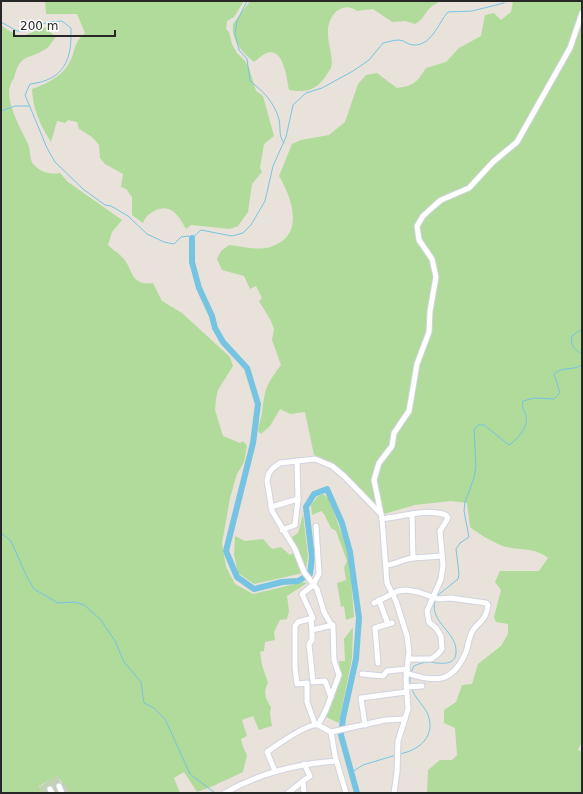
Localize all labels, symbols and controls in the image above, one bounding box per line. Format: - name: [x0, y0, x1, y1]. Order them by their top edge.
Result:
- scale bar: [14, 12, 115, 38]
- text: 200 m: [20, 19, 58, 33]

